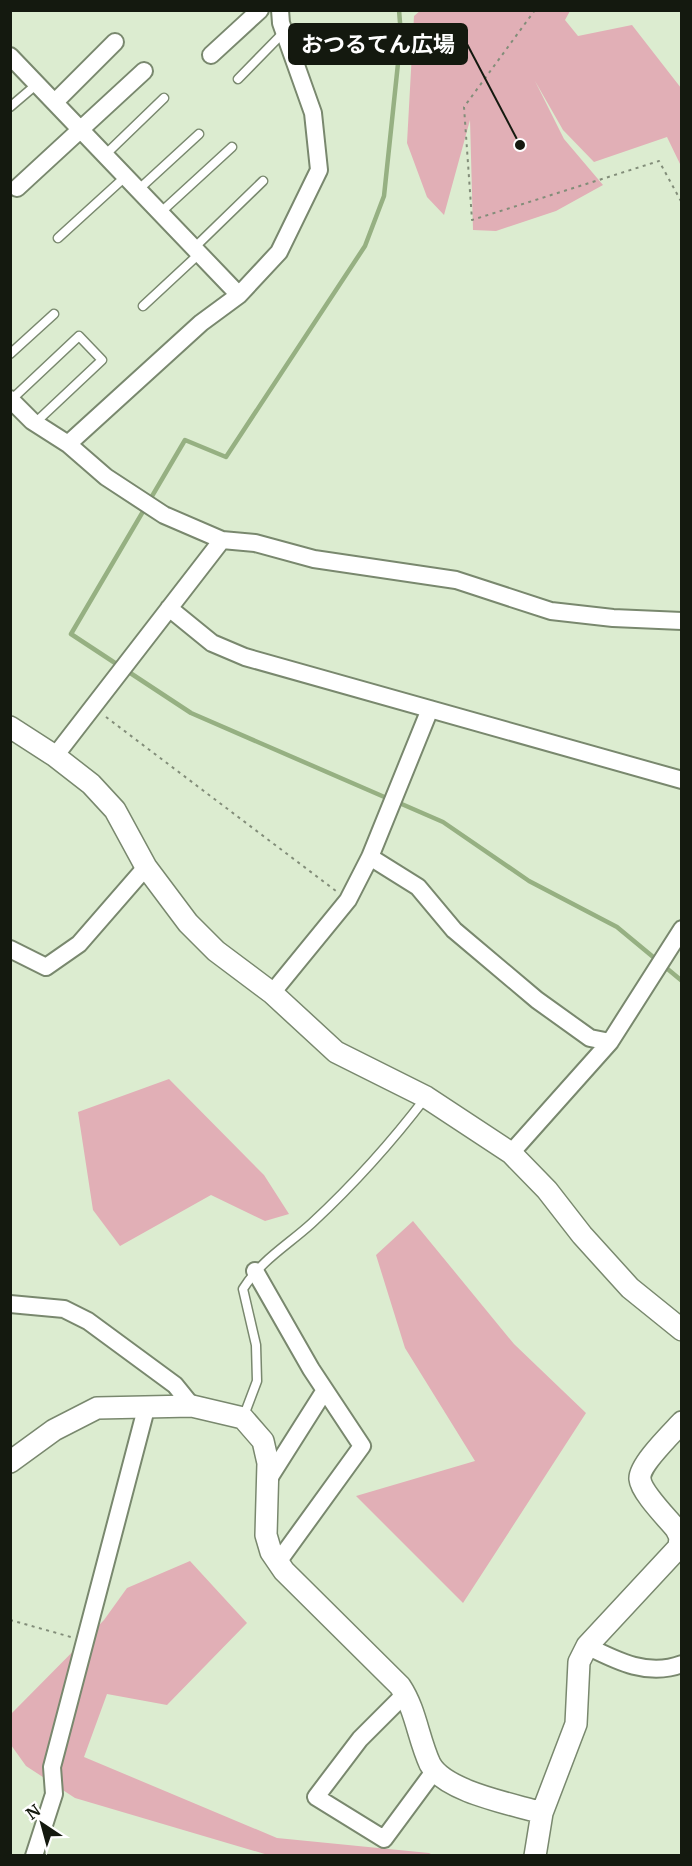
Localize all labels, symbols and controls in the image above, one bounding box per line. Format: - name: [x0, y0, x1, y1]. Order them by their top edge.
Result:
- callout: おつるてん広場: [289, 24, 467, 64]
- text: おつるてん広場: [301, 30, 455, 58]
- north arrow: [12, 1794, 72, 1854]
- text: N: [22, 1800, 44, 1824]

